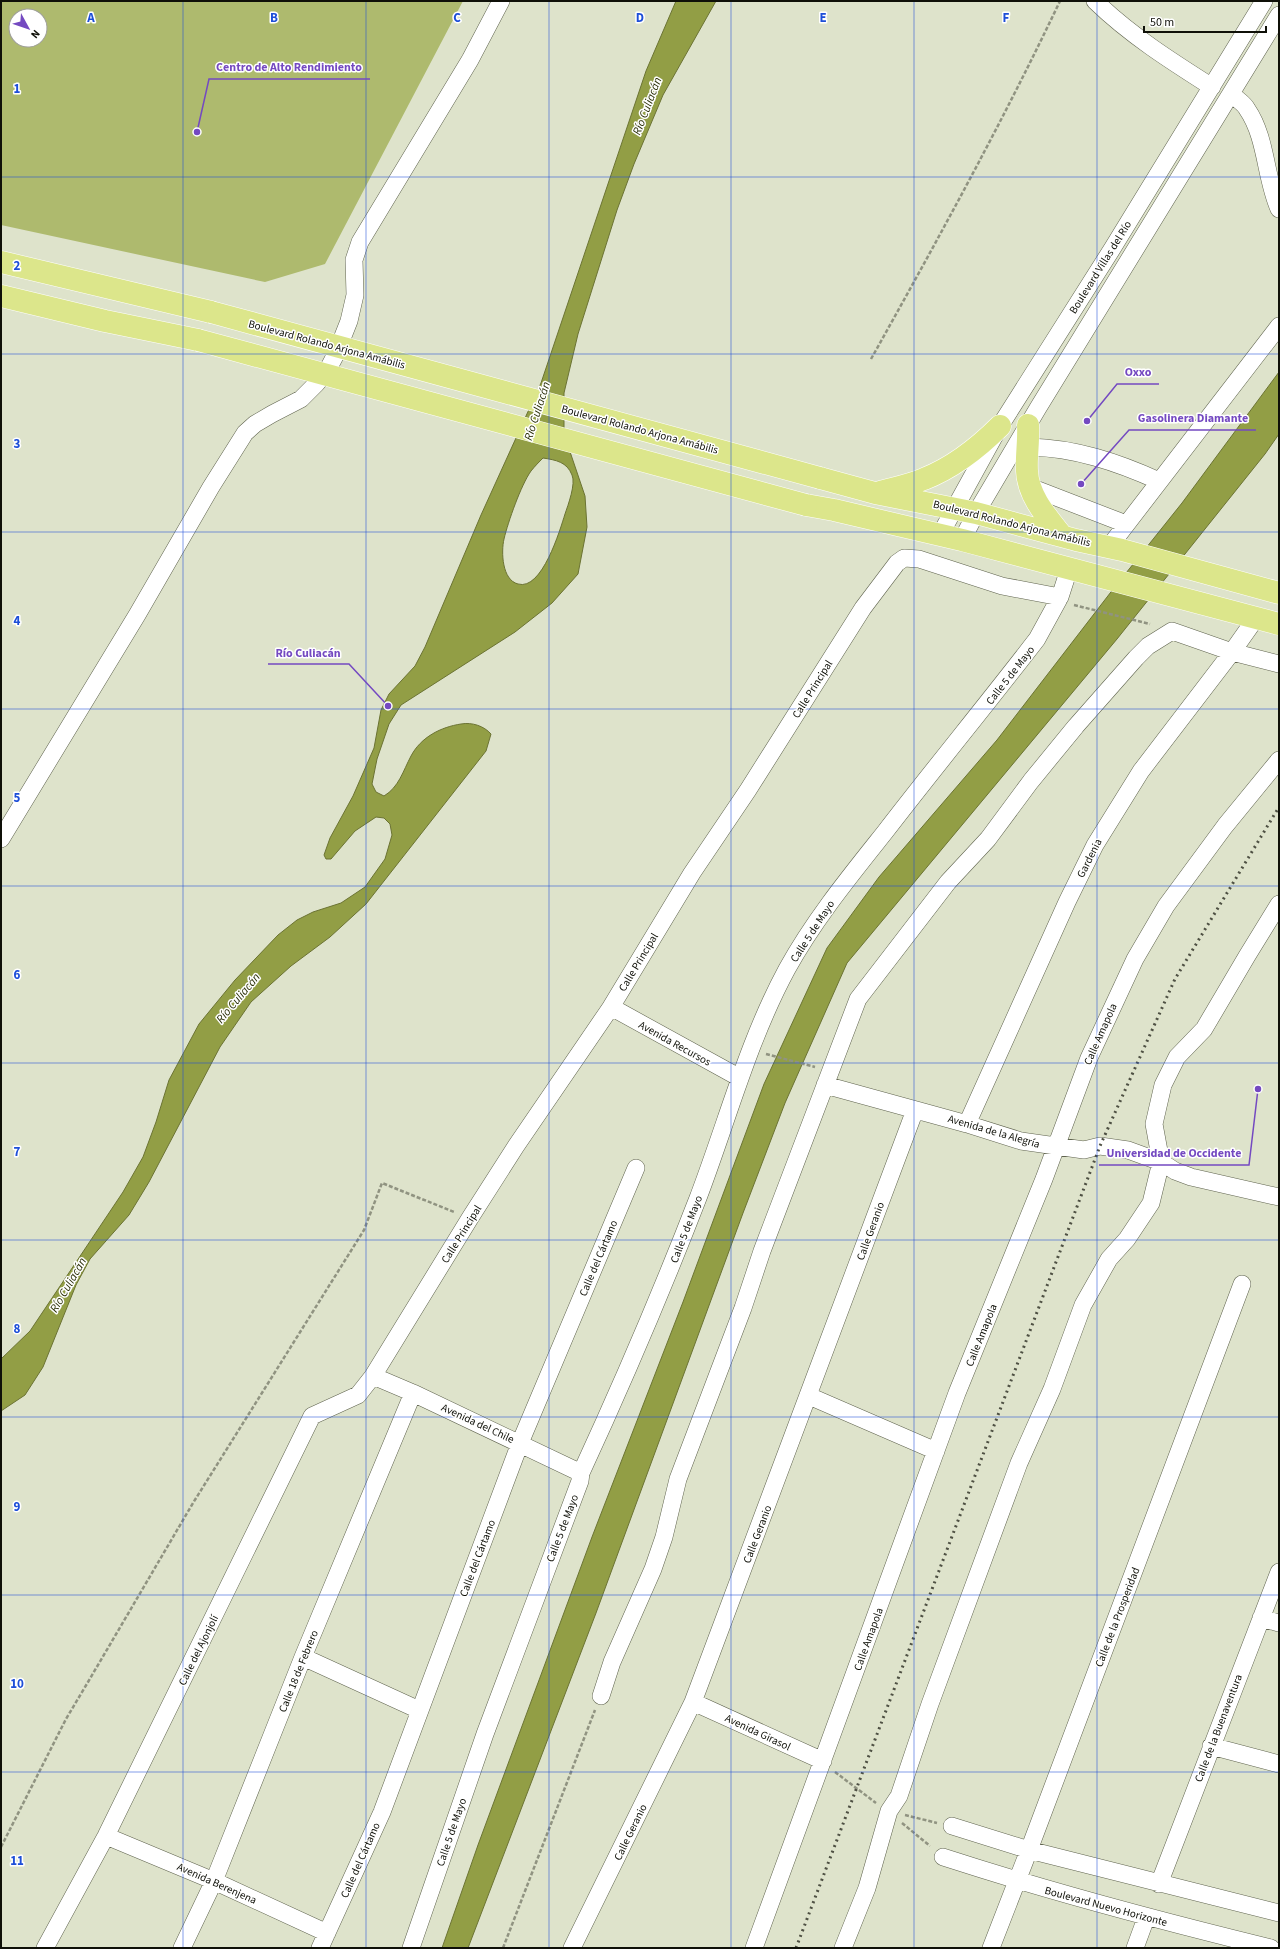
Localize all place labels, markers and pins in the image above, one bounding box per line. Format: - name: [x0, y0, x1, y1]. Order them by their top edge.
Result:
- callout: Centro de Alto Rendimiento: [209, 55, 370, 79]
- callout: Oxxo: [1117, 360, 1159, 384]
- callout: Gasolinera Diamante: [1129, 406, 1256, 430]
- callout: Río Culiacán: [268, 640, 349, 664]
- callout: Universidad de Occidente: [1099, 1141, 1249, 1165]

